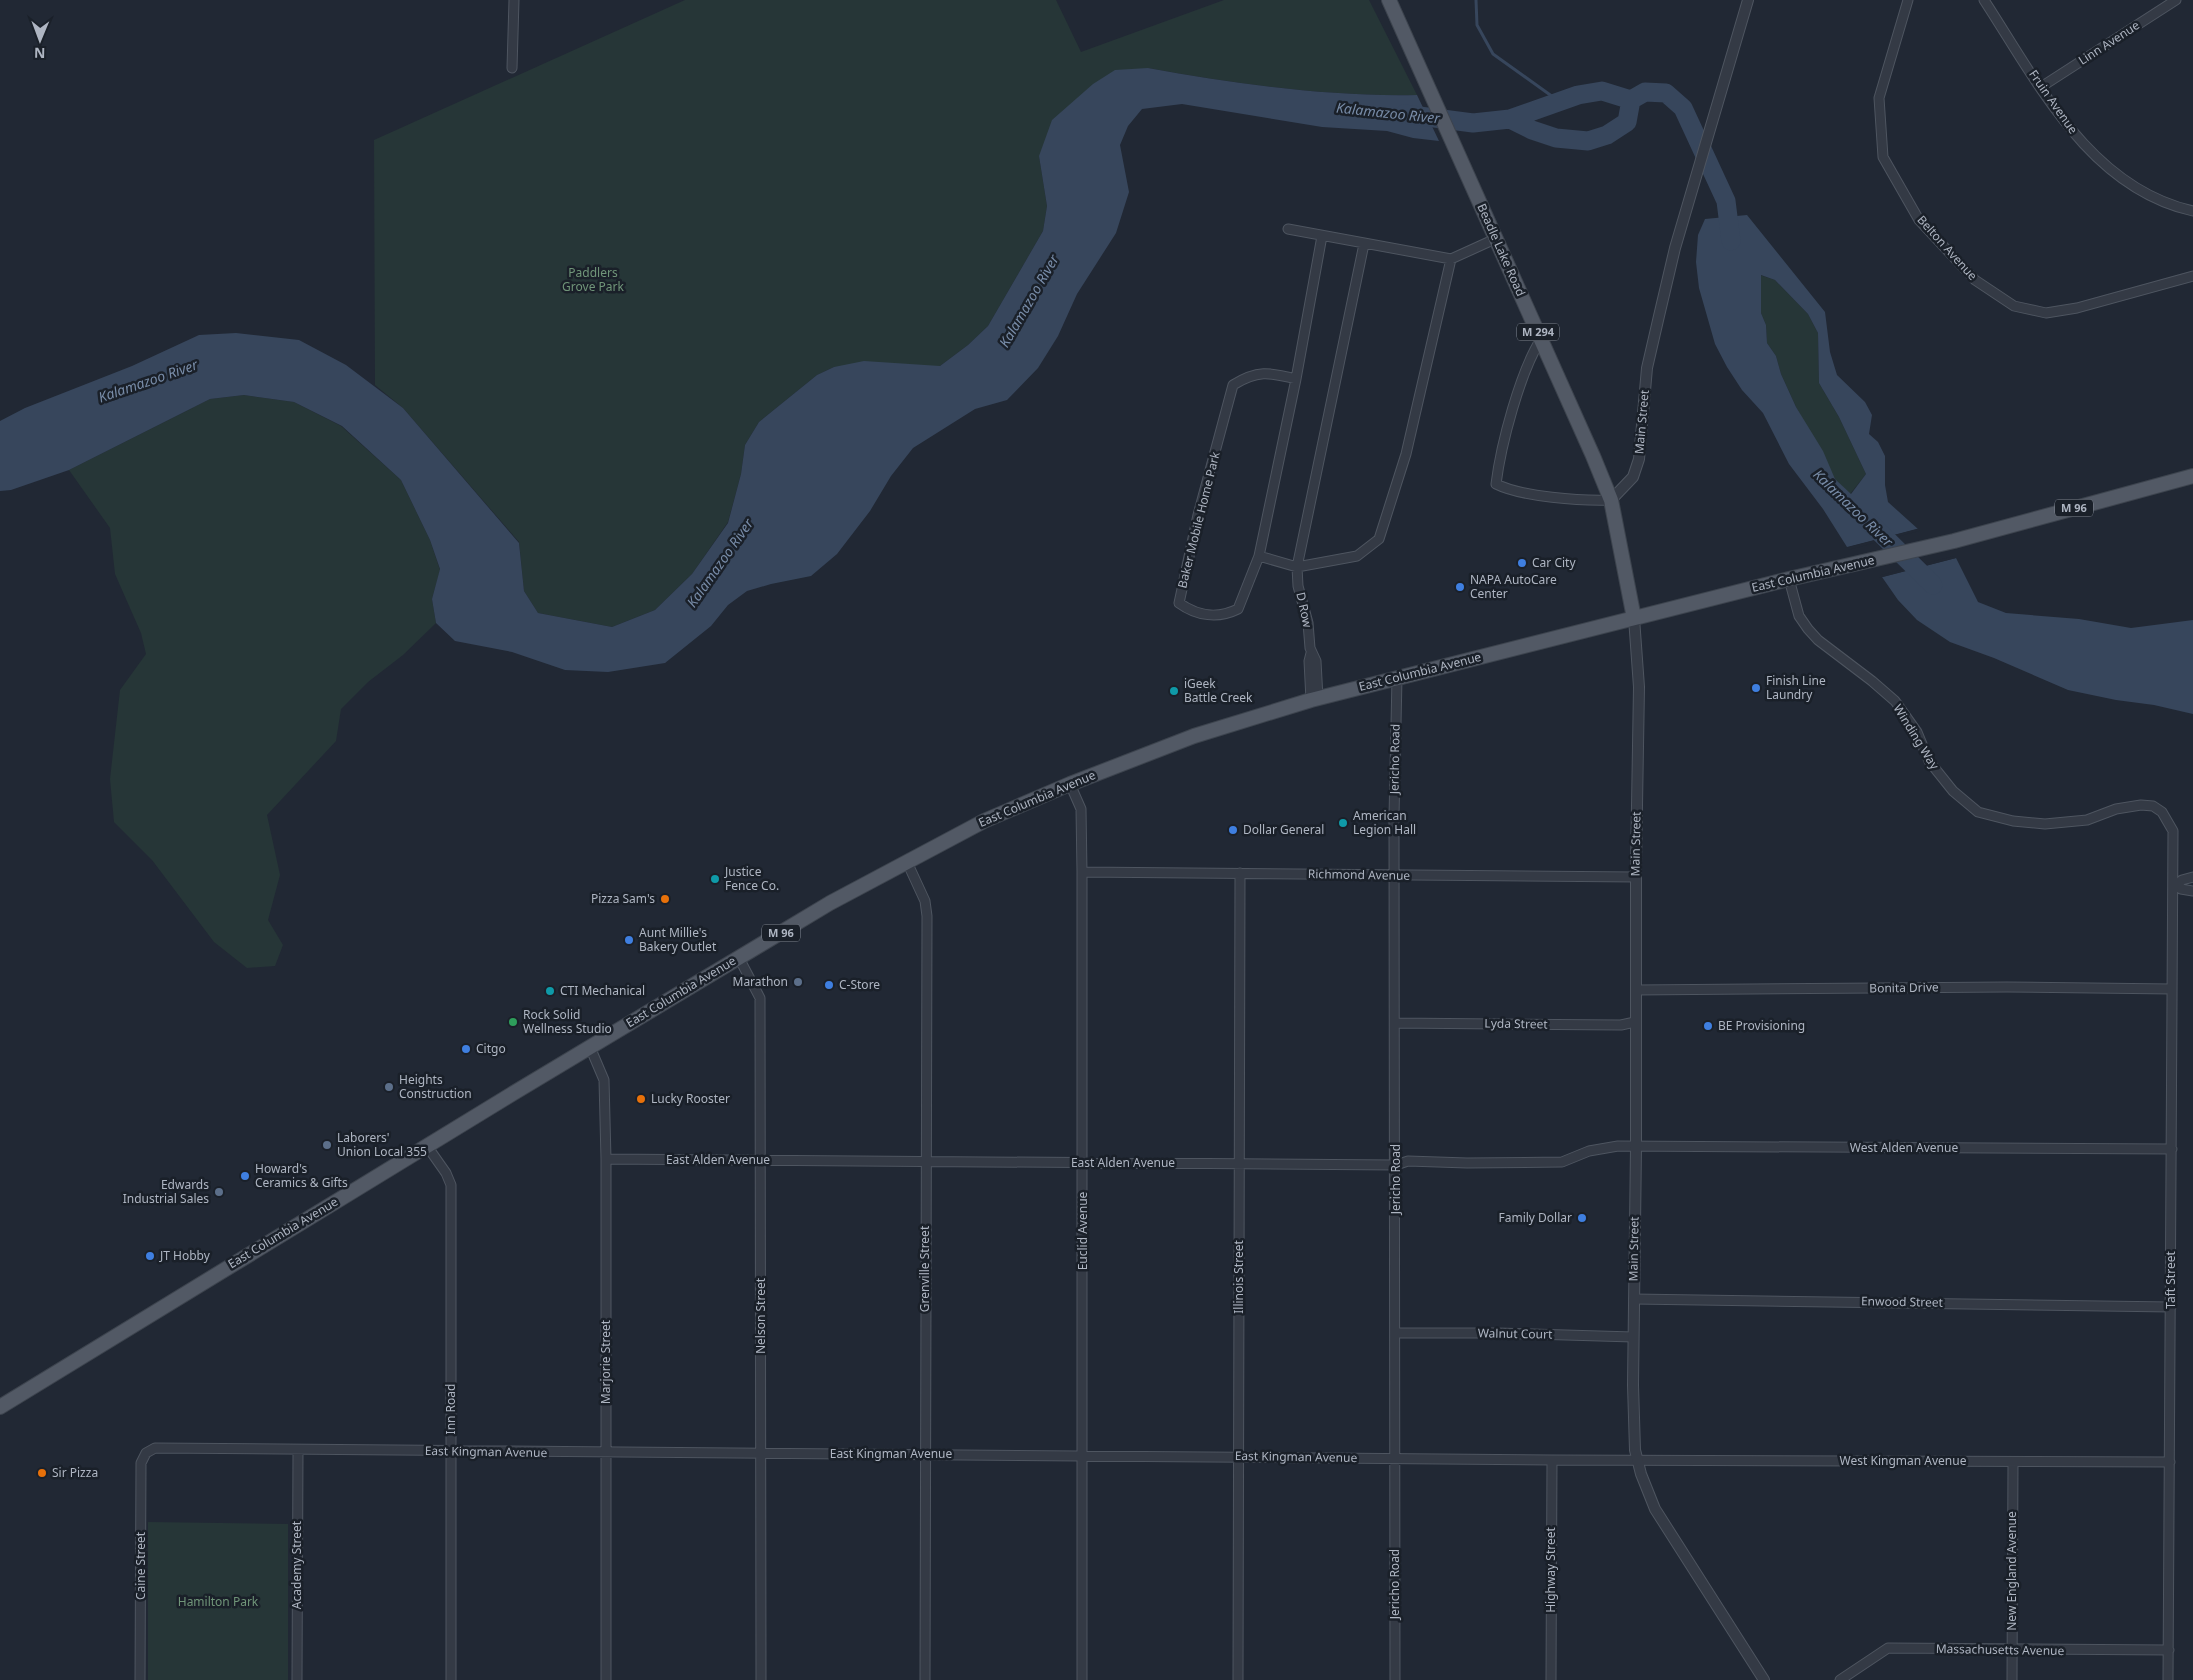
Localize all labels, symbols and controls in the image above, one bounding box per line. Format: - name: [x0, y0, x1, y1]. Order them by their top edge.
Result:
- north arrow: [15, 15, 65, 65]
- street label: Linn Avenue: [2075, 16, 2143, 69]
- text: N: [34, 44, 46, 63]
- street label: Fruin Avenue: [2025, 66, 2082, 137]
- water label: Kalamazoo River: [1335, 98, 1441, 127]
- street label: Beadle Lake Road: [1473, 201, 1530, 299]
- street label: Belton Avenue: [1914, 212, 1981, 284]
- water label: Kalamazoo River: [994, 251, 1063, 351]
- park label: Paddlers Grove Park: [562, 264, 624, 295]
- road number: M 294: [1517, 324, 1559, 341]
- water label: Kalamazoo River: [96, 354, 200, 406]
- street label: Main Street: [1630, 388, 1653, 455]
- street label: Baker Mobile Home Park: [1173, 449, 1224, 590]
- water label: Kalamazoo River: [1809, 465, 1898, 551]
- road number: M 96: [2055, 499, 2093, 516]
- water label: Kalamazoo River: [682, 514, 757, 611]
- street label: East Columbia Avenue: [1750, 551, 1876, 596]
- place label: Car City: [1532, 554, 1576, 571]
- marker: Car City: [1516, 557, 1528, 569]
- place label: NAPA AutoCare Center: [1470, 571, 1557, 602]
- marker: NAPA AutoCare Center: [1454, 581, 1466, 593]
- street label: D Row: [1292, 591, 1317, 630]
- street label: East Columbia Avenue: [1357, 648, 1483, 695]
- place label: Finish Line Laundry: [1766, 672, 1826, 703]
- place label: iGeek Battle Creek: [1184, 675, 1253, 706]
- marker: Finish Line Laundry: [1750, 682, 1762, 694]
- marker: iGeek Battle Creek: [1168, 685, 1180, 697]
- street label: Winding Way: [1890, 701, 1944, 773]
- street label: Jericho Road: [1385, 724, 1404, 795]
- street label: East Columbia Avenue: [976, 766, 1098, 831]
- place label: American Legion Hall: [1353, 807, 1416, 838]
- street label: Main Street: [1626, 811, 1645, 877]
- marker: American Legion Hall: [1337, 817, 1349, 829]
- place label: Dollar General: [1243, 821, 1324, 838]
- marker: Dollar General: [1227, 824, 1239, 836]
- place label: Justice Fence Co.: [724, 863, 779, 894]
- street label: Richmond Avenue: [1308, 865, 1411, 884]
- marker: Justice Fence Co.: [709, 873, 721, 885]
- place label: Pizza Sam's: [591, 890, 655, 907]
- marker: Pizza Sam's: [659, 893, 671, 905]
- place label: Aunt Millie's Bakery Outlet: [639, 924, 717, 955]
- road number: M 96: [762, 924, 800, 941]
- marker: Aunt Millie's Bakery Outlet: [623, 934, 635, 946]
- street label: East Columbia Avenue: [623, 952, 739, 1031]
- place label: Marathon: [733, 973, 788, 990]
- marker: Marathon: [792, 976, 804, 988]
- place label: C-Store: [839, 976, 880, 993]
- street label: Bonita Drive: [1869, 978, 1939, 997]
- marker: C-Store: [823, 979, 835, 991]
- place label: CTI Mechanical: [560, 982, 645, 999]
- marker: CTI Mechanical: [544, 985, 556, 997]
- place label: Rock Solid Wellness Studio: [523, 1006, 612, 1037]
- street label: Lyda Street: [1484, 1014, 1548, 1033]
- marker: Rock Solid Wellness Studio: [507, 1016, 519, 1028]
- place label: BE Provisioning: [1718, 1017, 1805, 1034]
- marker: BE Provisioning: [1702, 1020, 1714, 1032]
- place label: Citgo: [476, 1040, 506, 1057]
- marker: Citgo: [460, 1043, 472, 1055]
- place label: Heights Construction: [399, 1071, 472, 1102]
- marker: Heights Construction: [383, 1081, 395, 1093]
- place label: Lucky Rooster: [651, 1090, 730, 1107]
- marker: Lucky Rooster: [635, 1093, 647, 1105]
- place label: Laborers' Union Local 355: [337, 1129, 427, 1160]
- marker: Laborers' Union Local 355: [321, 1139, 333, 1151]
- street label: West Alden Avenue: [1850, 1139, 1958, 1156]
- street label: Jericho Road: [1387, 1144, 1404, 1215]
- street label: East Alden Avenue: [666, 1151, 770, 1168]
- street label: East Alden Avenue: [1071, 1154, 1175, 1171]
- place label: Howard's Ceramics & Gifts: [255, 1160, 348, 1191]
- marker: Howard's Ceramics & Gifts: [239, 1170, 251, 1182]
- place label: Edwards Industrial Sales: [123, 1176, 209, 1207]
- marker: Edwards Industrial Sales: [213, 1186, 225, 1198]
- street label: Euclid Avenue: [1074, 1191, 1091, 1270]
- street label: East Columbia Avenue: [225, 1193, 341, 1272]
- place label: Family Dollar: [1498, 1209, 1572, 1226]
- marker: Family Dollar: [1576, 1212, 1588, 1224]
- street label: Main Street: [1624, 1216, 1643, 1282]
- street label: Grenville Street: [916, 1225, 933, 1312]
- street label: Illinois Street: [1230, 1240, 1247, 1314]
- place label: JT Hobby: [159, 1247, 211, 1264]
- marker: JT Hobby: [144, 1250, 156, 1262]
- street label: Taft Street: [2162, 1251, 2179, 1309]
- street label: Nelson Street: [752, 1277, 769, 1354]
- street label: Enwood Street: [1861, 1292, 1944, 1311]
- street label: Marjorie Street: [597, 1319, 614, 1404]
- street label: Walnut Court: [1478, 1324, 1553, 1343]
- street label: Inn Road: [442, 1384, 459, 1434]
- street label: East Kingman Avenue: [425, 1442, 548, 1461]
- street label: East Kingman Avenue: [830, 1445, 953, 1462]
- street label: East Kingman Avenue: [1235, 1447, 1358, 1466]
- street label: West Kingman Avenue: [1840, 1452, 1967, 1469]
- place label: Sir Pizza: [52, 1464, 98, 1481]
- marker: Sir Pizza: [36, 1467, 48, 1479]
- street label: New England Avenue: [2003, 1511, 2020, 1631]
- street label: Academy Street: [288, 1520, 305, 1609]
- street label: Highway Street: [1542, 1526, 1559, 1613]
- street label: Caine Street: [132, 1531, 149, 1600]
- street label: Jericho Road: [1386, 1549, 1403, 1620]
- park label: Hamilton Park: [178, 1593, 259, 1610]
- street label: Massachusetts Avenue: [1936, 1640, 2065, 1659]

